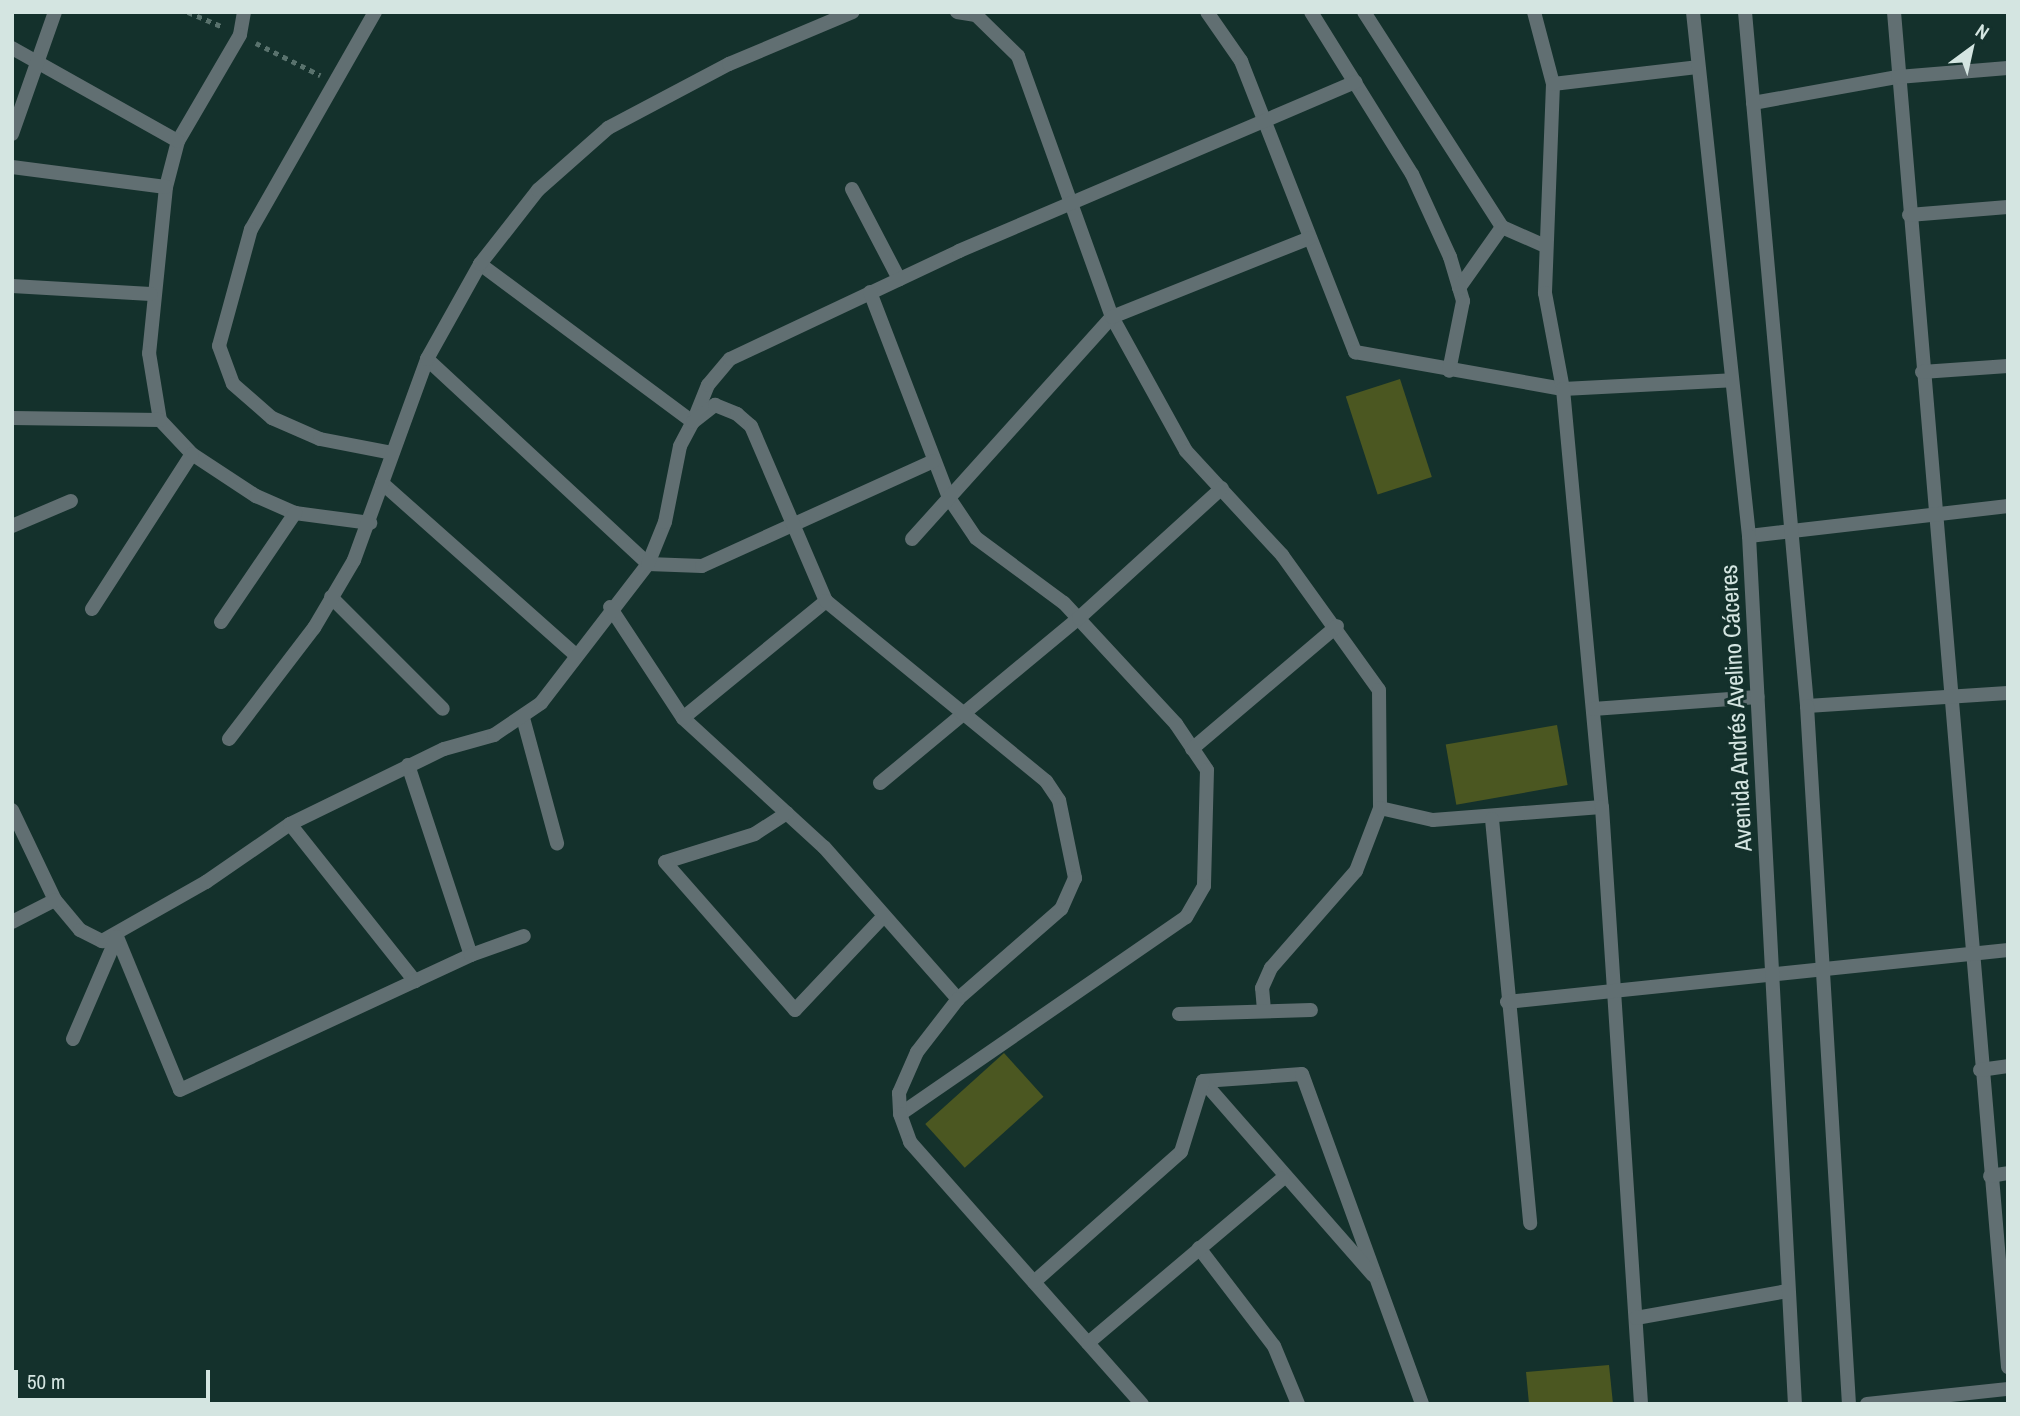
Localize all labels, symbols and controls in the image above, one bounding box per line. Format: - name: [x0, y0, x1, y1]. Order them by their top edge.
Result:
- north arrow: [1936, 14, 2006, 84]
- text: N: [1971, 17, 1994, 45]
- street label: Avenida Andrés Avelino Cáceres: [1714, 563, 1758, 853]
- scale bar: [18, 1356, 214, 1400]
- text: 50 m: [27, 1367, 65, 1396]

